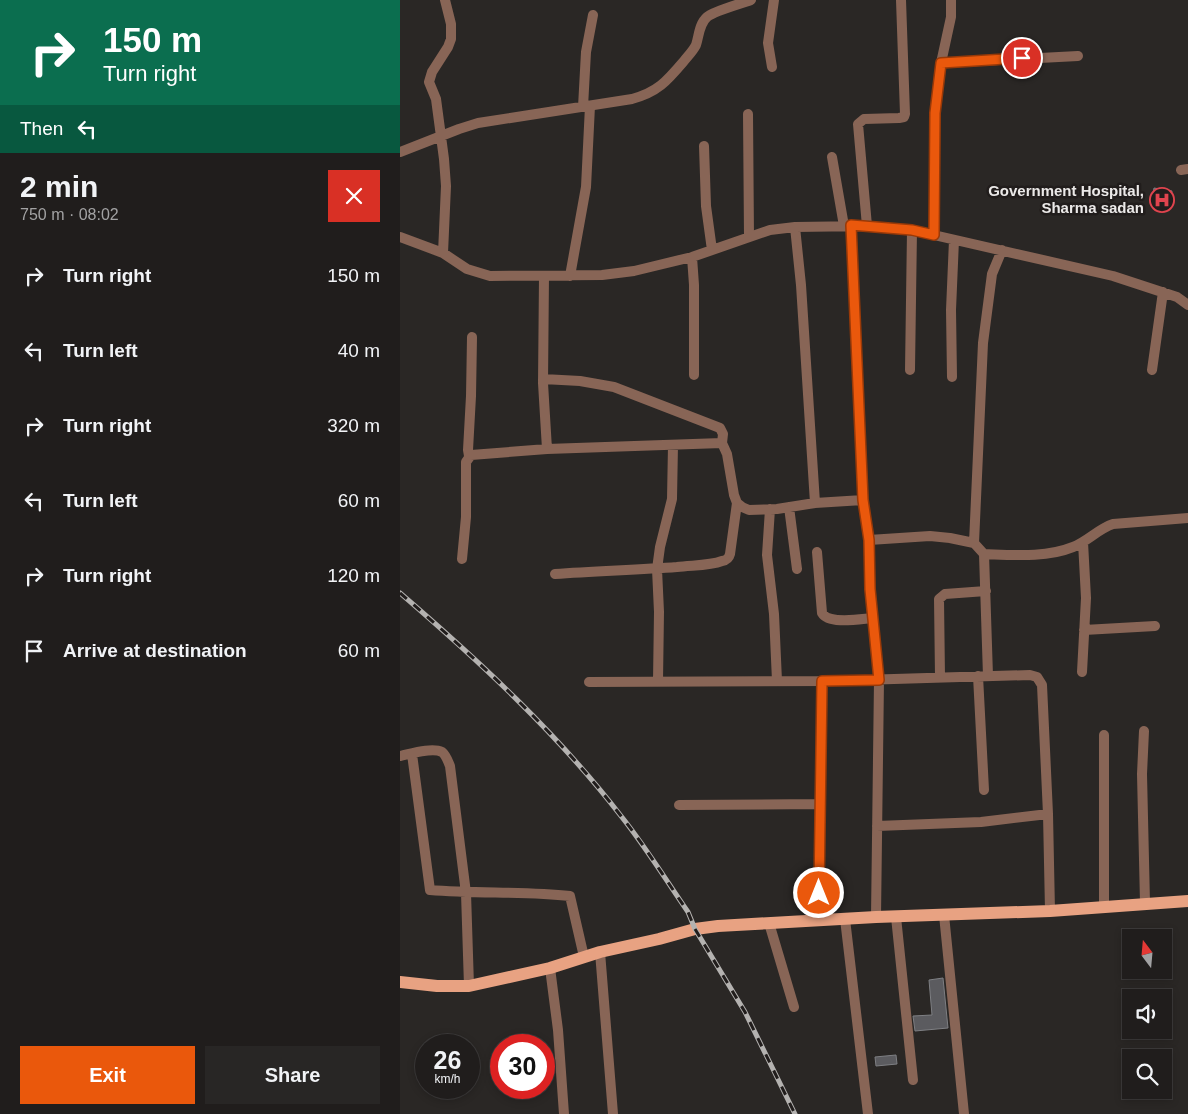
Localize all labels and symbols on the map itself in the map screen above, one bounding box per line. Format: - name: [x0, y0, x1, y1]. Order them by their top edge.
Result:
- pin: [1001, 37, 1043, 79]
- place label: Government Hospital, Sharma sadan: [988, 182, 1144, 216]
- hospital icon: Government Hospital, Sharma sadan: [1149, 187, 1175, 213]
- position arrow: [792, 866, 844, 918]
- north arrow: [1122, 929, 1172, 979]
- speed limit sign: 30: [490, 1034, 555, 1099]

